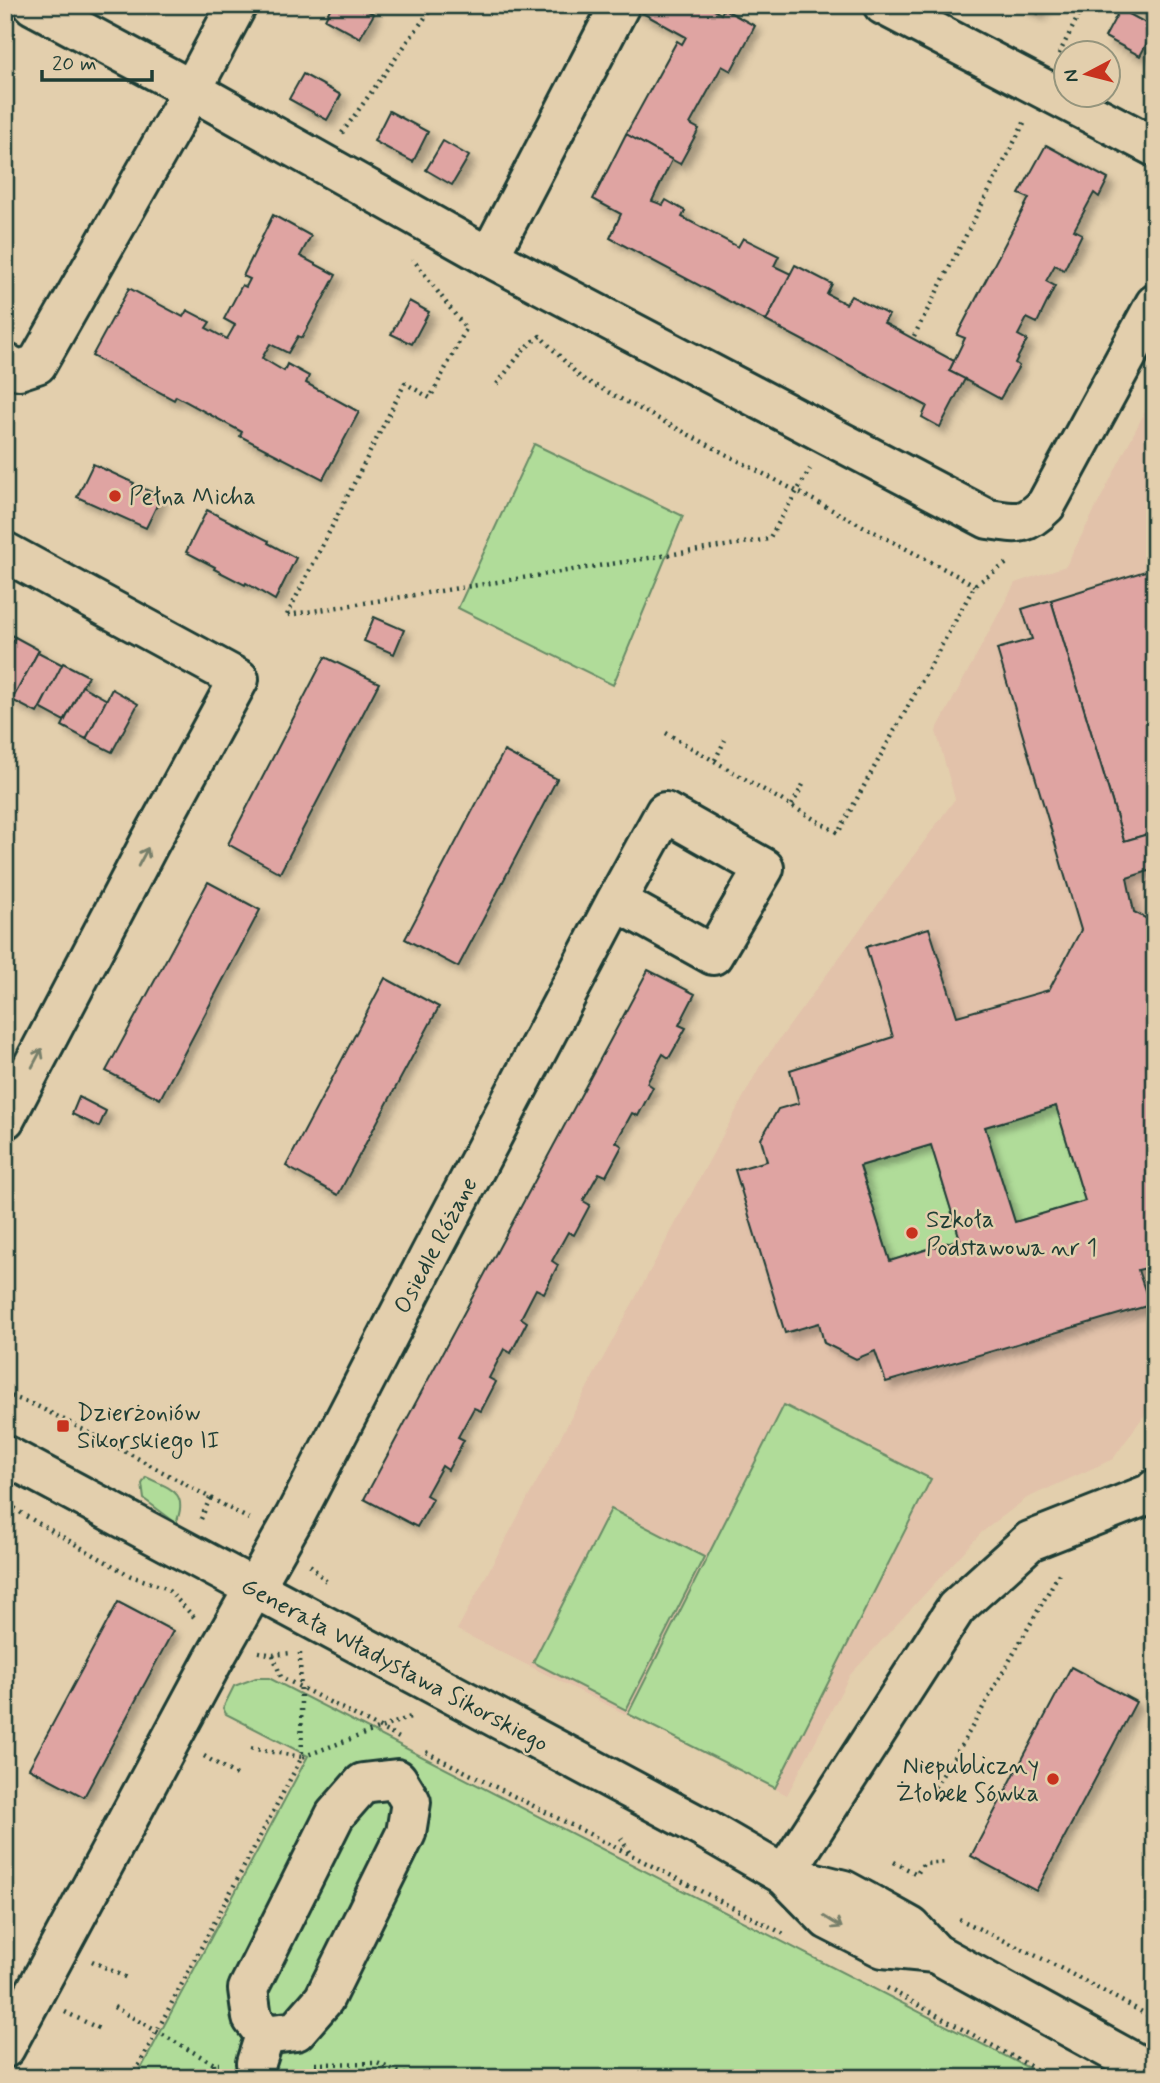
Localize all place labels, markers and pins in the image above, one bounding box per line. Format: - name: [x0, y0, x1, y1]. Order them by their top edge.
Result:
- place label: Pełna Micha: [129, 482, 256, 513]
- marker: Pełna Micha: [107, 488, 123, 504]
- place label: Szkoła Podstawowa nr 1: [926, 1205, 1097, 1264]
- marker: Szkoła Podstawowa nr 1: [904, 1225, 920, 1241]
- place label: Dzierżoniów Sikorskiego II: [77, 1398, 220, 1459]
- marker: Dzierżoniów Sikorskiego II: [55, 1418, 71, 1434]
- place label: Niepubliczny Żłobek Sówka: [896, 1751, 1039, 1810]
- marker: Niepubliczny Żłobek Sówka: [1045, 1771, 1061, 1787]

